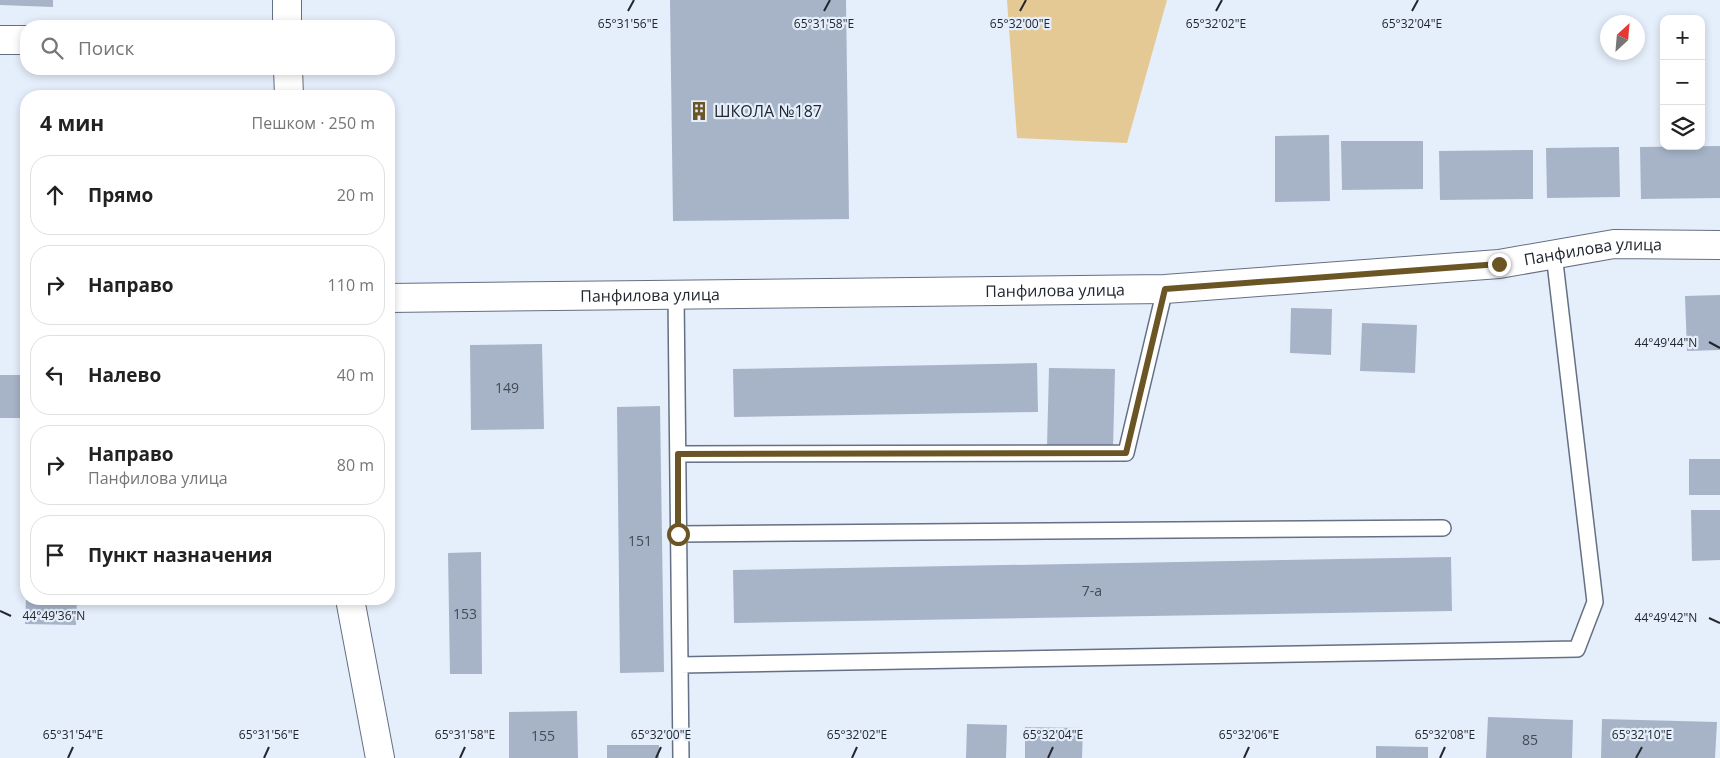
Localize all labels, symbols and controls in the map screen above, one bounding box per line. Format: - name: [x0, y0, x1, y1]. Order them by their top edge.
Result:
- text: 65°31'56"E: [598, 15, 658, 32]
- text: 65°31'58"E: [794, 15, 854, 32]
- text: 65°32'00"E: [990, 15, 1050, 32]
- text: 65°32'02"E: [1186, 15, 1246, 32]
- text: 65°32'04"E: [1382, 15, 1442, 32]
- north arrow: [1600, 15, 1645, 60]
- map controls: [1660, 15, 1705, 150]
- button: +: [1660, 15, 1705, 60]
- search box: [20, 20, 395, 75]
- icon: search: [38, 34, 66, 62]
- text: Поиск: [78, 35, 134, 61]
- button: −: [1660, 60, 1705, 105]
- building icon: ШКОЛА №187: [688, 100, 710, 122]
- place label: ШКОЛА №187: [714, 100, 822, 122]
- button: layers: [1660, 105, 1705, 150]
- text: 4 мин: [40, 109, 104, 137]
- text: Пешком · 250 m: [252, 112, 375, 134]
- icon: ahead: [41, 181, 69, 209]
- text: Прямо: [88, 182, 153, 208]
- text: 20 m: [337, 184, 374, 206]
- street label: Панфилова улица: [1522, 233, 1662, 271]
- route end: [1488, 253, 1511, 276]
- icon: right: [41, 271, 69, 299]
- text: Направо: [88, 272, 174, 298]
- text: 110 m: [328, 274, 374, 296]
- street label: Панфилова улица: [985, 278, 1125, 302]
- street label: Панфилова улица: [580, 283, 720, 307]
- text: 44°49'44"N: [1635, 334, 1697, 351]
- icon: left: [41, 361, 69, 389]
- text: Налево: [88, 362, 161, 388]
- text: 40 m: [337, 364, 374, 386]
- house number: 149: [495, 378, 519, 397]
- text: Направо: [88, 441, 174, 467]
- icon: right: [41, 451, 69, 479]
- text: 80 m: [337, 454, 374, 476]
- text: Панфилова улица: [88, 467, 228, 489]
- route start: [667, 523, 690, 546]
- house number: 151: [628, 531, 652, 550]
- icon: arrive: [41, 541, 69, 569]
- text: Пункт назначения: [88, 542, 273, 568]
- house number: 7-а: [1082, 581, 1102, 600]
- house number: 153: [453, 604, 477, 623]
- text: 44°49'36"N: [23, 607, 85, 624]
- text: 44°49'42"N: [1635, 609, 1697, 626]
- text: 65°31'54"E: [43, 726, 103, 743]
- text: 65°31'56"E: [239, 726, 299, 743]
- text: 65°31'58"E: [435, 726, 495, 743]
- house number: 155: [531, 726, 555, 745]
- text: 65°32'00"E: [631, 726, 691, 743]
- text: 65°32'02"E: [827, 726, 887, 743]
- text: 65°32'04"E: [1023, 726, 1083, 743]
- text: 65°32'06"E: [1219, 726, 1279, 743]
- text: 65°32'08"E: [1415, 726, 1475, 743]
- text: 65°32'10"E: [1612, 726, 1672, 743]
- house number: 85: [1522, 730, 1538, 749]

